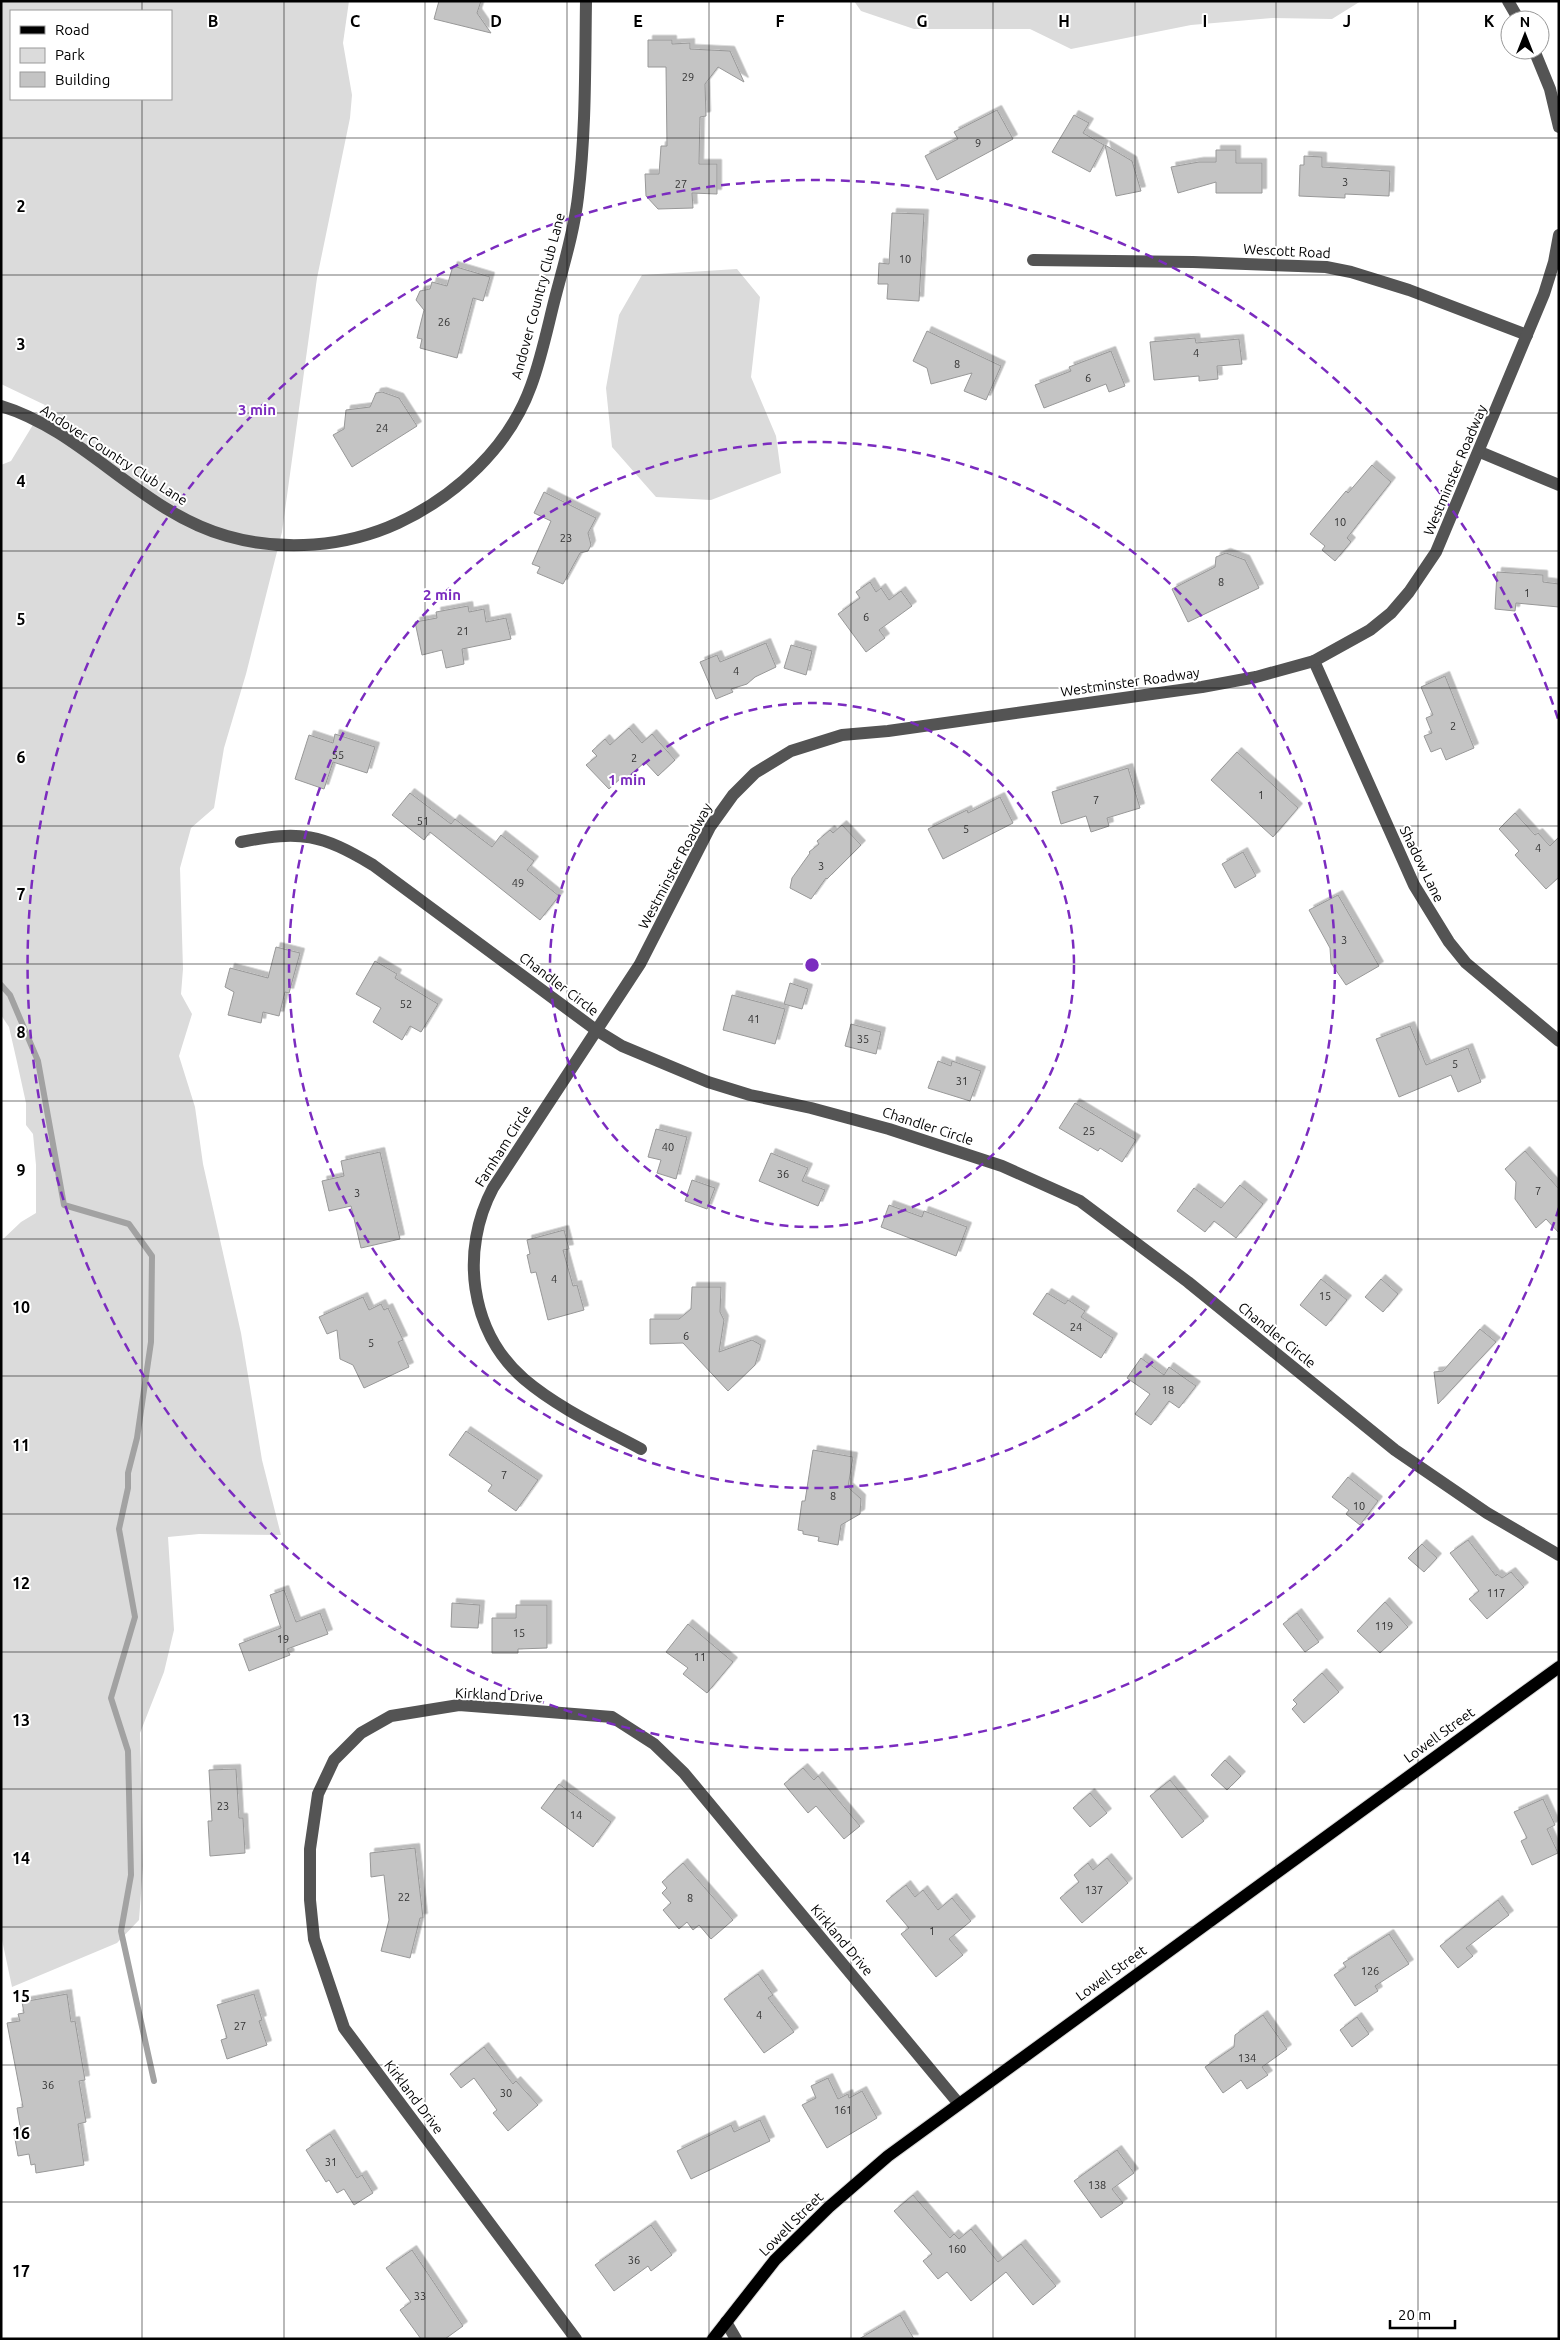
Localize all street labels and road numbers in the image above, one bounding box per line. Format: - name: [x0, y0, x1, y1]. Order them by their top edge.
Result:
- street label: Andover Country Club Lane: [508, 211, 568, 381]
- street label: Wescott Road: [1243, 241, 1331, 261]
- street label: Andover Country Club Lane: [38, 401, 190, 509]
- street label: Westminster Roadway: [1420, 402, 1490, 538]
- street label: Westminster Roadway: [1059, 664, 1201, 700]
- street label: Westminster Roadway: [635, 800, 715, 932]
- street label: Shadow Lane: [1397, 823, 1447, 905]
- street label: Chandler Circle: [516, 949, 602, 1019]
- street label: Farnham Circle: [472, 1102, 534, 1190]
- street label: Chandler Circle: [880, 1104, 976, 1148]
- street label: Chandler Circle: [1235, 1299, 1319, 1371]
- street label: Kirkland Drive: [455, 1685, 543, 1705]
- street label: Lowell Street: [1401, 1704, 1478, 1766]
- street label: Kirkland Drive: [808, 1901, 876, 1979]
- street label: Lowell Street: [1073, 1942, 1150, 2004]
- street label: Kirkland Drive: [381, 2057, 447, 2137]
- street label: Lowell Street: [756, 2188, 827, 2259]

